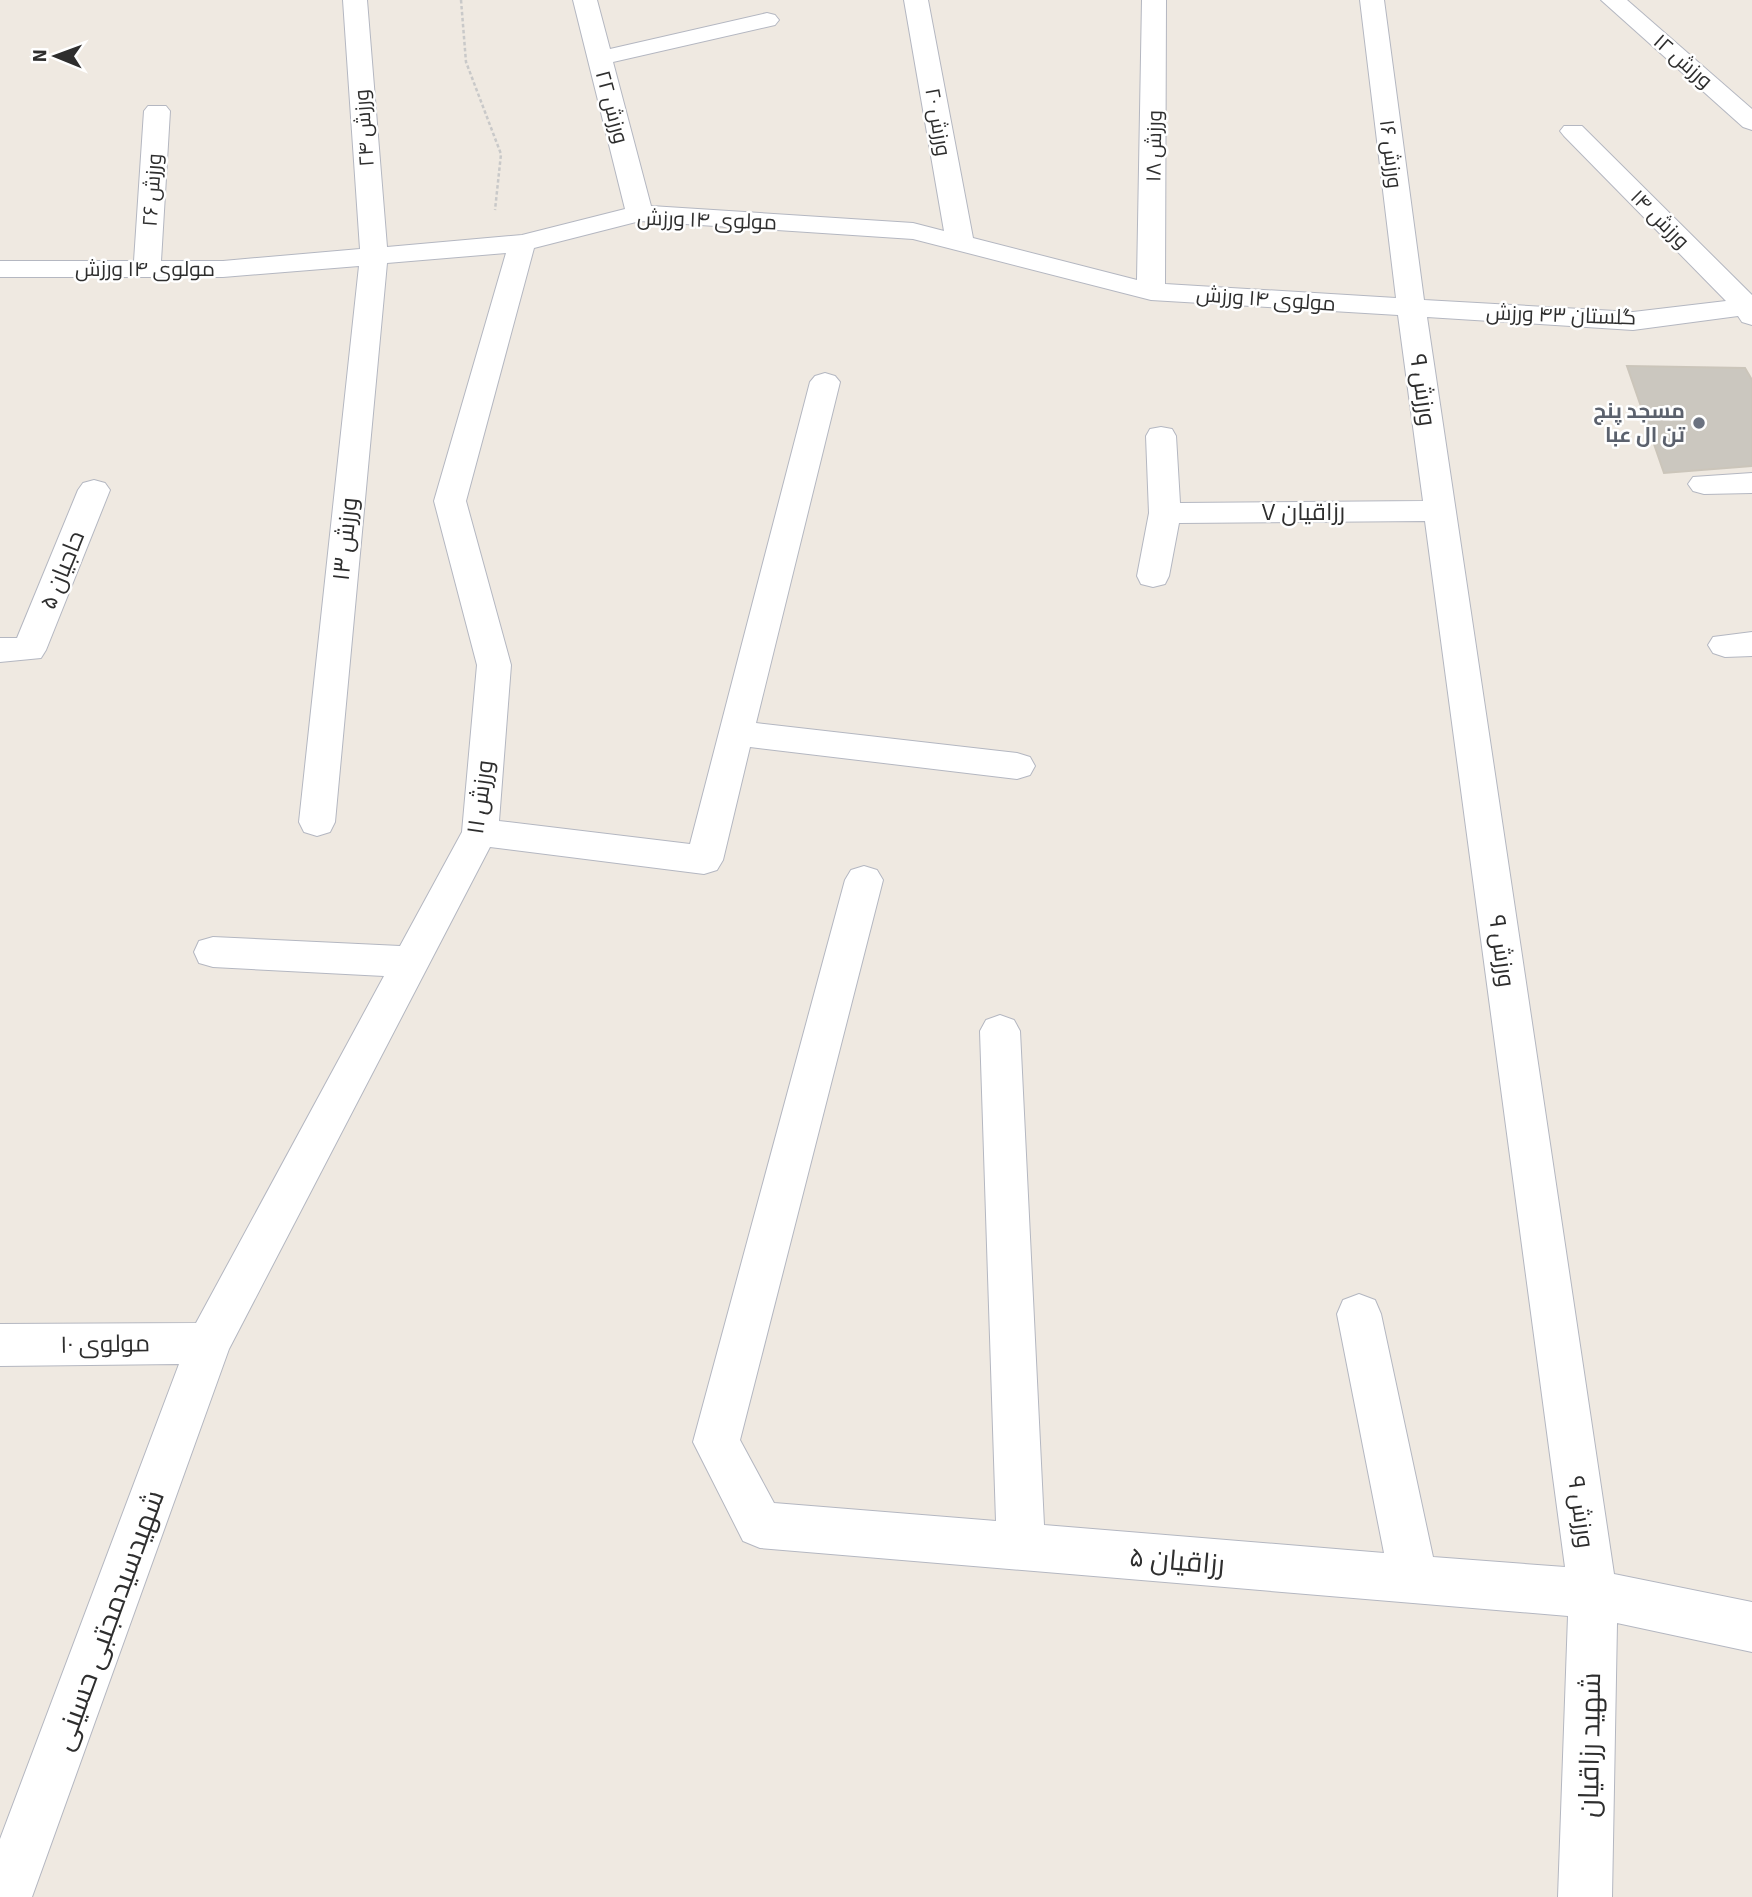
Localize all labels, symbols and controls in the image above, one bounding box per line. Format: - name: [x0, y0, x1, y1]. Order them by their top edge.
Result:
- north arrow: [21, 21, 91, 91]
- street label: ورزش ۱۲: [1648, 28, 1718, 94]
- text: N: [28, 49, 52, 63]
- street label: ورزش ۲۲: [590, 68, 634, 146]
- street label: ورزش ۲۰: [919, 86, 957, 158]
- street label: ورزش ۲۴: [348, 88, 380, 168]
- street label: ورزش ۱۸: [1140, 110, 1168, 182]
- street label: ورزش ۱۶: [1374, 118, 1408, 190]
- street label: ورزش ۲۶: [136, 152, 168, 228]
- street label: ورزش ۱۴: [1625, 184, 1695, 254]
- street label: مولوی ۱۴ ورزش: [637, 205, 777, 235]
- street label: مولوی ۱۴ ورزش: [75, 256, 215, 282]
- street label: مولوی ۱۴ ورزش: [1195, 281, 1337, 317]
- street label: گلستان ۴۳ ورزش: [1485, 299, 1637, 331]
- street label: ورزش ۹: [1403, 352, 1443, 428]
- place label: مسجد پنج تن ال عبا: [1593, 398, 1686, 448]
- marker: مسجد پنج تن ال عبا: [1691, 415, 1707, 431]
- street label: ورزش ۱۳: [326, 496, 364, 582]
- street label: رزاقیان ۷: [1261, 497, 1345, 527]
- street label: حاجیان ۵: [33, 526, 91, 614]
- street label: ورزش ۱۱: [460, 758, 500, 836]
- street label: ورزش ۹: [1482, 913, 1522, 989]
- street label: مولوی ۱۰: [60, 1328, 150, 1360]
- street label: ورزش ۹: [1561, 1474, 1601, 1550]
- street label: شهیدسیدمجتبی حسینی: [46, 1486, 172, 1755]
- street label: رزاقیان ۵: [1128, 1540, 1226, 1582]
- street label: شهید رزاقیان: [1572, 1672, 1608, 1818]

